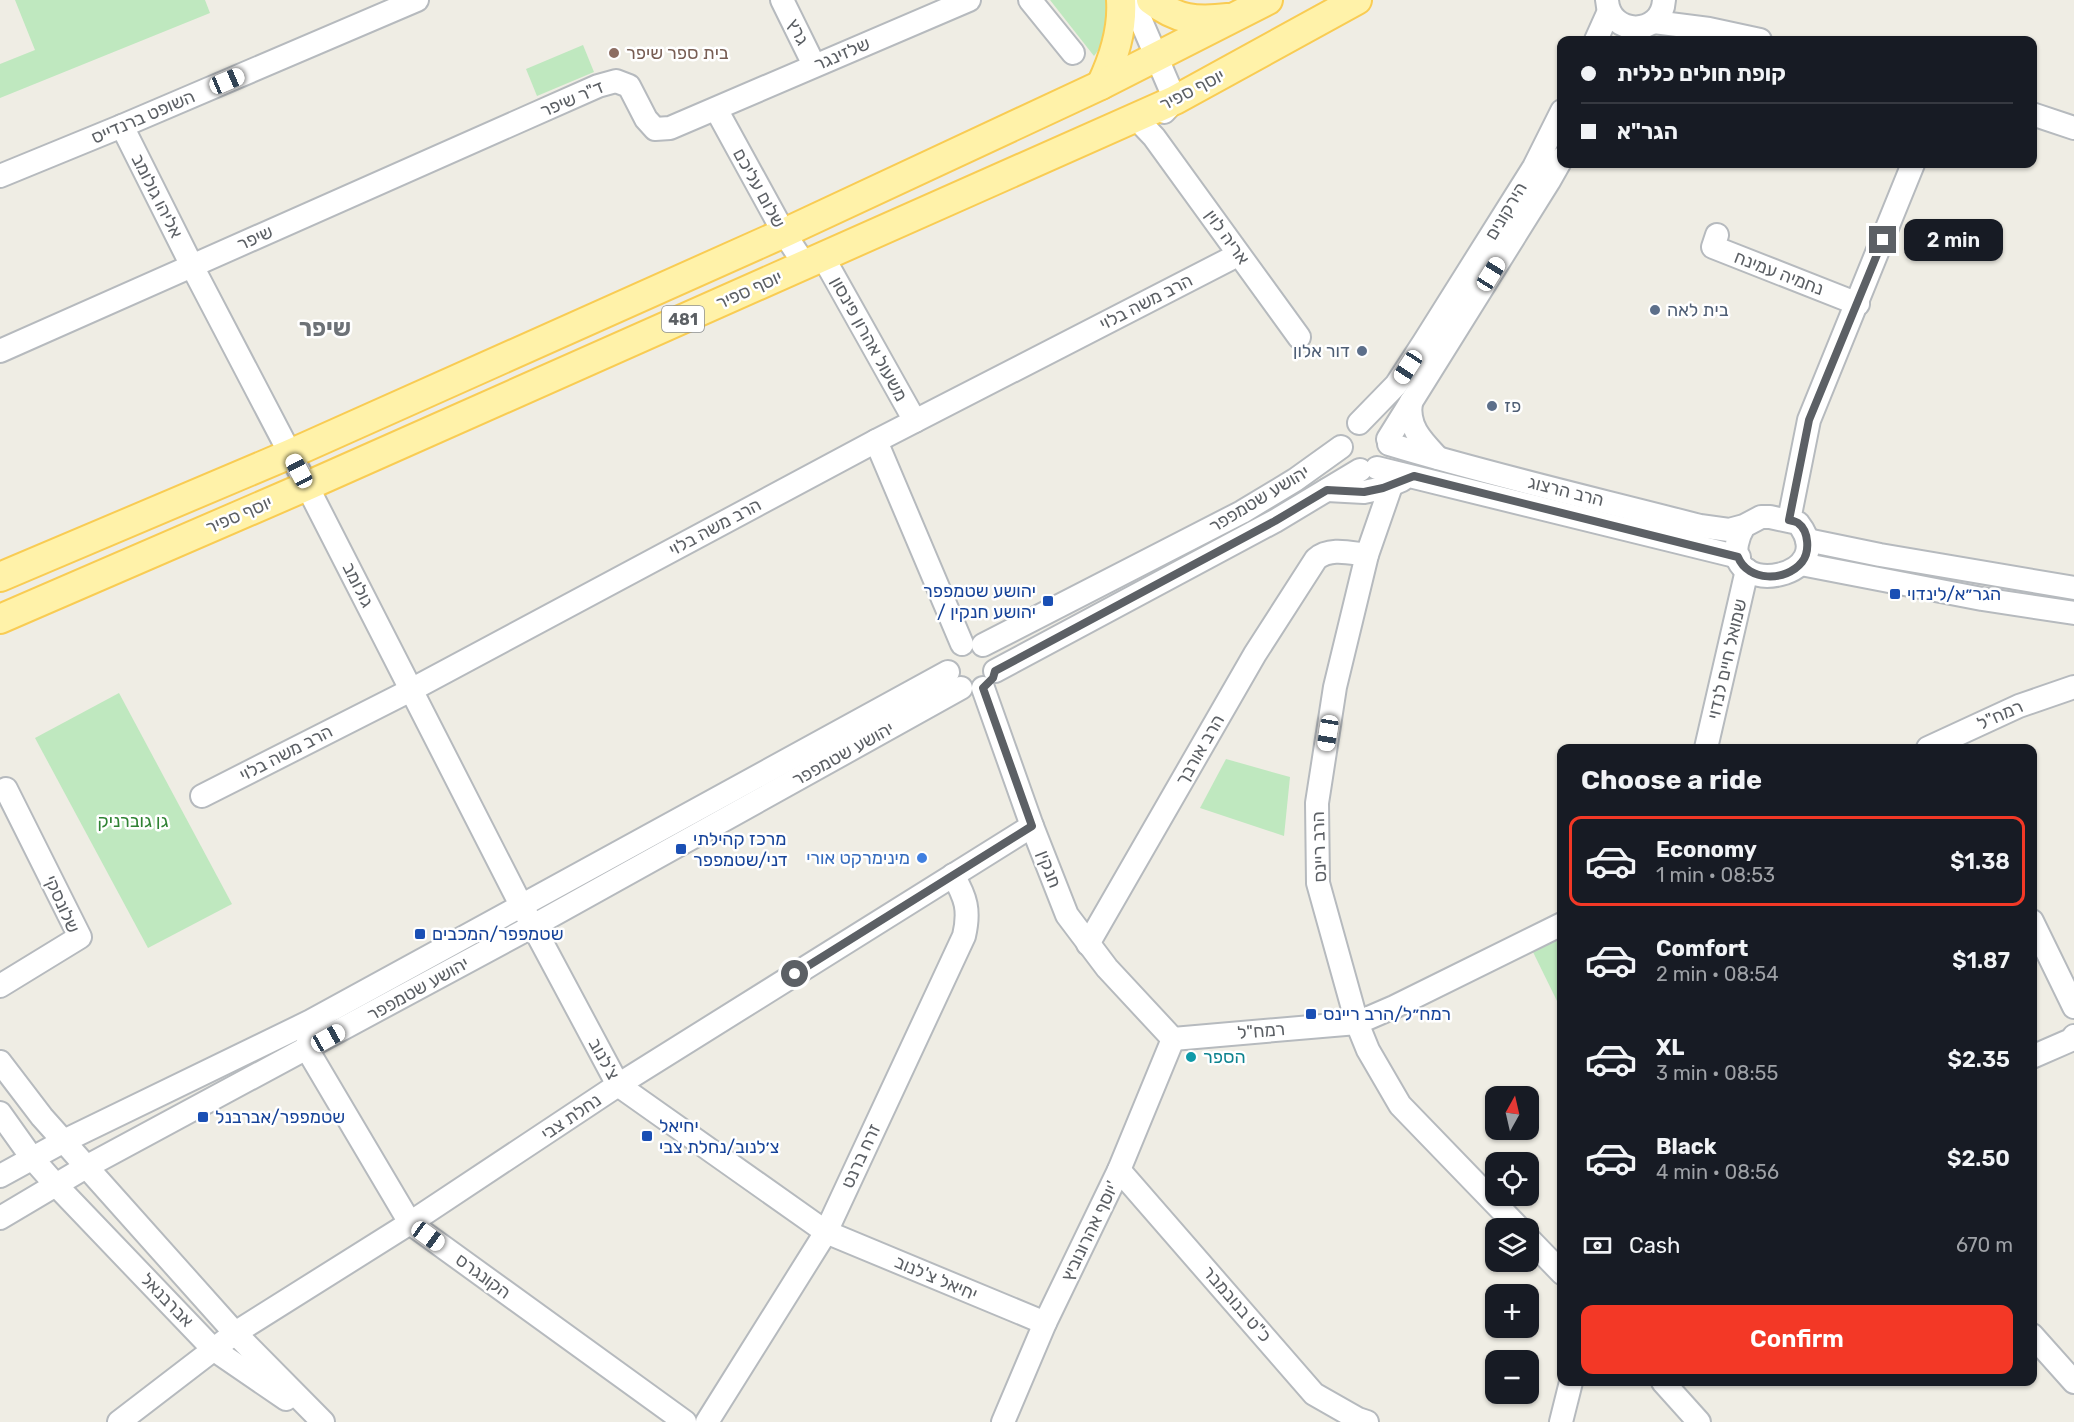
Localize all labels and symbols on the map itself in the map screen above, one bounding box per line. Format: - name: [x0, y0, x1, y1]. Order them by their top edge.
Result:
- street label: גרץ: [782, 15, 814, 49]
- street label: שלזינגר: [811, 32, 873, 76]
- place label: בית ספר שיפר: [626, 42, 729, 64]
- marker: בית ספר שיפר: [607, 46, 621, 60]
- street label: יוסף ספיר: [1156, 64, 1228, 116]
- car: [207, 66, 247, 96]
- street label: ד"ר שיפר: [537, 76, 607, 122]
- street label: השופט ברנדייס: [88, 85, 198, 149]
- street label: שלום עליכם: [728, 144, 790, 232]
- street label: אליהו גולומב: [126, 150, 188, 242]
- street label: הירקונים: [1480, 178, 1532, 244]
- street label: אריה לוין: [1200, 205, 1254, 269]
- callout: 2 min: [1904, 219, 2003, 261]
- street label: שיפר: [234, 220, 276, 256]
- route end: [1869, 226, 1896, 253]
- street label: נחמיה עמינח: [1731, 246, 1827, 300]
- car: [1474, 254, 1508, 294]
- street label: יוסף ספיר: [712, 266, 786, 314]
- street label: הרב משה בלוי: [1096, 269, 1196, 335]
- street label: משעול אהרון פינסון: [826, 273, 912, 405]
- place label: בית לאה: [1667, 299, 1729, 321]
- marker: בית לאה: [1648, 303, 1662, 317]
- road number: 481: [662, 306, 704, 332]
- district label: שיפר: [299, 314, 351, 342]
- place label: דור אלון: [1293, 340, 1350, 362]
- marker: דור אלון: [1355, 344, 1369, 358]
- car: [1391, 347, 1425, 387]
- place label: פז: [1504, 395, 1521, 417]
- marker: פז: [1485, 399, 1499, 413]
- car: [283, 451, 315, 491]
- street label: יהושע שטמפפר: [1205, 460, 1313, 538]
- street label: הרב הרצוג: [1526, 471, 1606, 511]
- street label: יוסף ספיר: [202, 491, 276, 539]
- street label: הרב משה בלוי: [665, 493, 765, 561]
- street label: גולומב: [337, 559, 379, 611]
- place label: יהושע שטמפפר / יהושע חנקין: [923, 580, 1036, 623]
- place label: הגר״א/לינדוי: [1907, 583, 2001, 605]
- marker: הגר״א/לינדוי: [1888, 587, 1902, 601]
- marker: יהושע שטמפפר / יהושע חנקין: [1041, 594, 1055, 608]
- street label: שמואל חיים לנדוי: [1702, 597, 1752, 721]
- street label: רמח"ל: [1974, 695, 2026, 735]
- street label: הרב אורבך: [1171, 711, 1229, 789]
- car: [1316, 714, 1340, 752]
- street label: יהושע שטמפפר: [788, 717, 898, 791]
- street label: הרב משה בלוי: [236, 720, 336, 786]
- park label: גן גוברניק: [98, 810, 168, 832]
- street label: הרב ריינס: [1307, 811, 1331, 883]
- place label: מרכז קהילתי דני/שטמפפר: [693, 828, 788, 871]
- marker: מרכז קהילתי דני/שטמפפר: [674, 842, 688, 856]
- place label: מינימרקט אורי: [806, 847, 910, 869]
- street label: חנקין: [1032, 847, 1066, 891]
- marker: מינימרקט אורי: [915, 851, 929, 865]
- street label: שלונסקי: [40, 872, 84, 936]
- place label: שטמפפר/המכבים: [432, 923, 564, 945]
- marker: שטמפפר/המכבים: [413, 927, 427, 941]
- street label: יהושע שטמפפר: [363, 952, 473, 1026]
- route start: [781, 960, 808, 987]
- place label: רמח״ל/הרב ריינס: [1323, 1003, 1451, 1025]
- marker: רמח״ל/הרב ריינס: [1304, 1007, 1318, 1021]
- street label: רמח"ל: [1236, 1018, 1286, 1044]
- car: [308, 1021, 348, 1055]
- street label: צ'לנוב: [584, 1034, 624, 1084]
- place label: הספר: [1203, 1046, 1246, 1068]
- marker: הספר: [1184, 1050, 1198, 1064]
- north arrow: [1485, 1086, 1539, 1140]
- street label: נחלת צבי: [537, 1089, 605, 1145]
- place label: שטמפפר/אברבנל: [215, 1106, 345, 1128]
- marker: שטמפפר/אברבנל: [196, 1110, 210, 1124]
- place label: יחיאל צ׳לנוב/נחלת צבי: [659, 1115, 779, 1158]
- street label: זרח ברנט: [836, 1120, 886, 1192]
- marker: יחיאל צ׳לנוב/נחלת צבי: [640, 1129, 654, 1143]
- street label: יוסף אהרונוביץ': [1056, 1177, 1124, 1285]
- car: [408, 1218, 448, 1254]
- street label: הקונגרס: [451, 1249, 515, 1303]
- street label: יחיאל צ'לנוב: [891, 1251, 981, 1305]
- street label: כ"ט בנובמבר: [1198, 1261, 1276, 1347]
- street label: אברבנאל: [136, 1268, 198, 1332]

